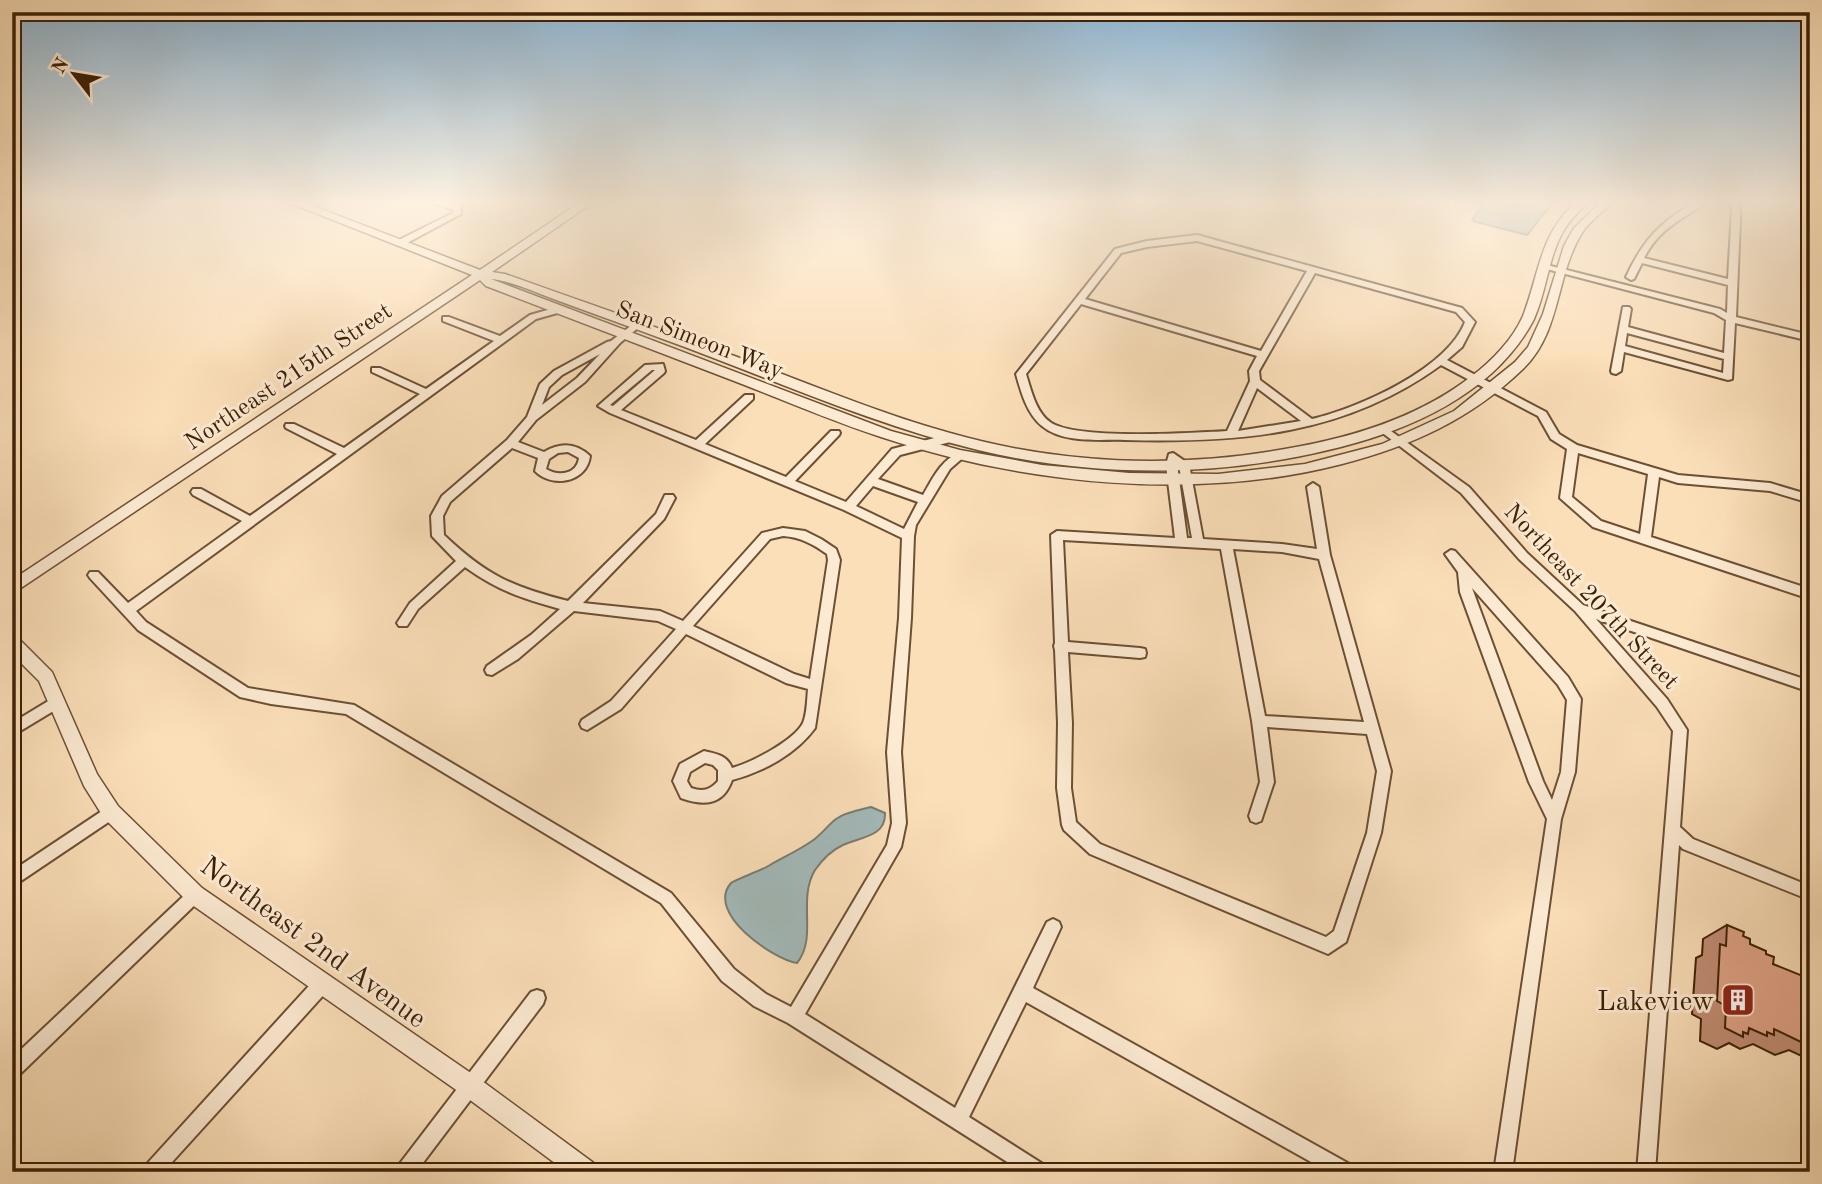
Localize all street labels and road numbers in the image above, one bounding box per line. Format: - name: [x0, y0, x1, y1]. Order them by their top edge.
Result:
- street label: San Simeon Way: [612, 298, 787, 384]
- street label: Northeast 215th Street: [181, 300, 397, 456]
- street label: Northeast 207th Street: [1499, 500, 1682, 695]
- street label: Northeast 2nd Avenue: [194, 852, 430, 1034]

